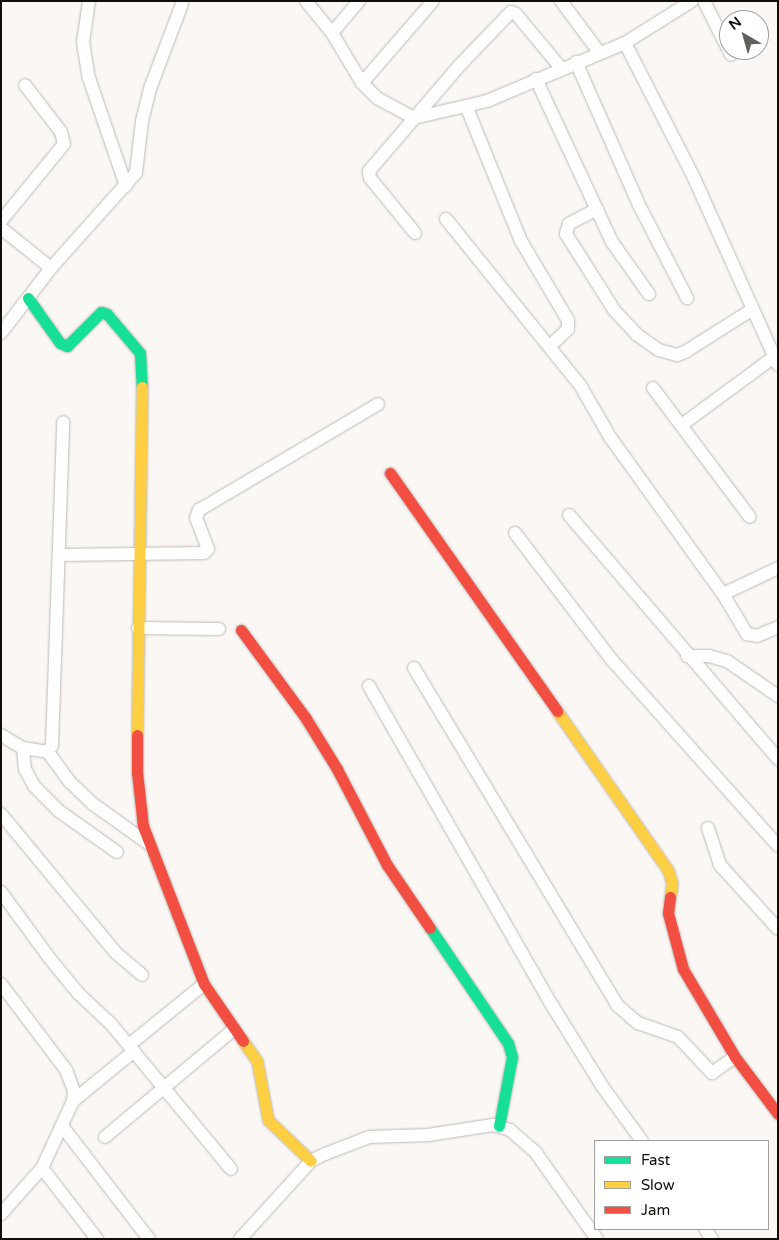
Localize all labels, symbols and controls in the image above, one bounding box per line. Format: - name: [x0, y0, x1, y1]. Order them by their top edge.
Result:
- north arrow: [719, 10, 769, 60]
- text: N: [725, 13, 745, 34]
- legend: [594, 1140, 769, 1230]
- text: Fast: [641, 1151, 670, 1169]
- text: Slow: [641, 1176, 675, 1194]
- text: Jam: [641, 1201, 670, 1219]

